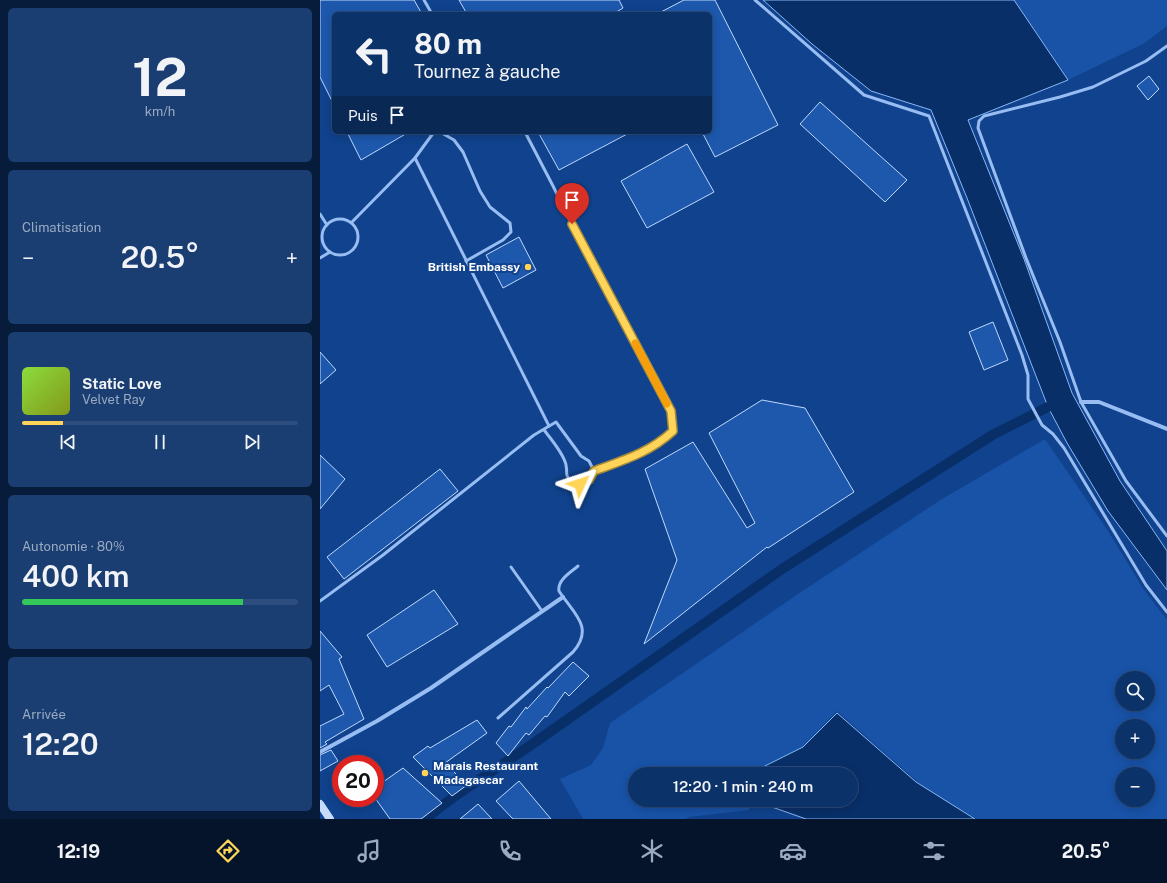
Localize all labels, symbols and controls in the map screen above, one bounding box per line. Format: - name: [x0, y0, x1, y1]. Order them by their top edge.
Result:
- text: 80 m: [414, 27, 482, 60]
- icon: left: [348, 28, 400, 80]
- text: 12: [132, 47, 188, 108]
- text: Tournez à gauche: [414, 61, 561, 82]
- text: km/h: [145, 104, 175, 119]
- icon: arrive: [386, 104, 408, 126]
- text: Puis: [348, 107, 378, 124]
- pin: [555, 183, 589, 224]
- icon: arrive: [561, 189, 583, 211]
- text: Climatisation: [22, 220, 101, 235]
- text: 20.5°: [121, 239, 199, 275]
- text: −: [22, 245, 34, 271]
- text: +: [286, 245, 298, 271]
- place label: British Embassy: [428, 260, 520, 274]
- marker: British Embassy: [523, 262, 533, 272]
- text: Static Love: [82, 375, 162, 392]
- text: Velvet Ray: [82, 392, 146, 407]
- icon: previous: [57, 431, 79, 453]
- icon: pause: [149, 431, 171, 453]
- icon: next: [241, 431, 263, 453]
- position arrow: [559, 463, 601, 505]
- text: Autonomie · 80%: [22, 539, 125, 554]
- text: 400 km: [22, 558, 130, 594]
- map controls: [1115, 671, 1155, 807]
- button: search: [1115, 671, 1155, 711]
- text: Arrivée: [22, 707, 66, 722]
- button: +: [1115, 719, 1155, 759]
- text: 12:20: [22, 726, 99, 762]
- speed limit sign: 20: [332, 755, 384, 807]
- place label: Marais Restaurant Madagascar: [433, 759, 538, 787]
- button: −: [1115, 767, 1155, 807]
- marker: Marais Restaurant Madagascar: [420, 768, 430, 778]
- text: 12:20 · 1 min · 240 m: [673, 778, 813, 795]
- icon: directions: [214, 837, 242, 865]
- icon: music: [355, 837, 383, 865]
- icon: phone: [496, 837, 524, 865]
- icon: climate: [638, 837, 666, 865]
- icon: car: [779, 837, 807, 865]
- icon: filters: [920, 837, 948, 865]
- text: 12:19: [57, 841, 100, 862]
- text: 20.5°: [1062, 841, 1110, 862]

